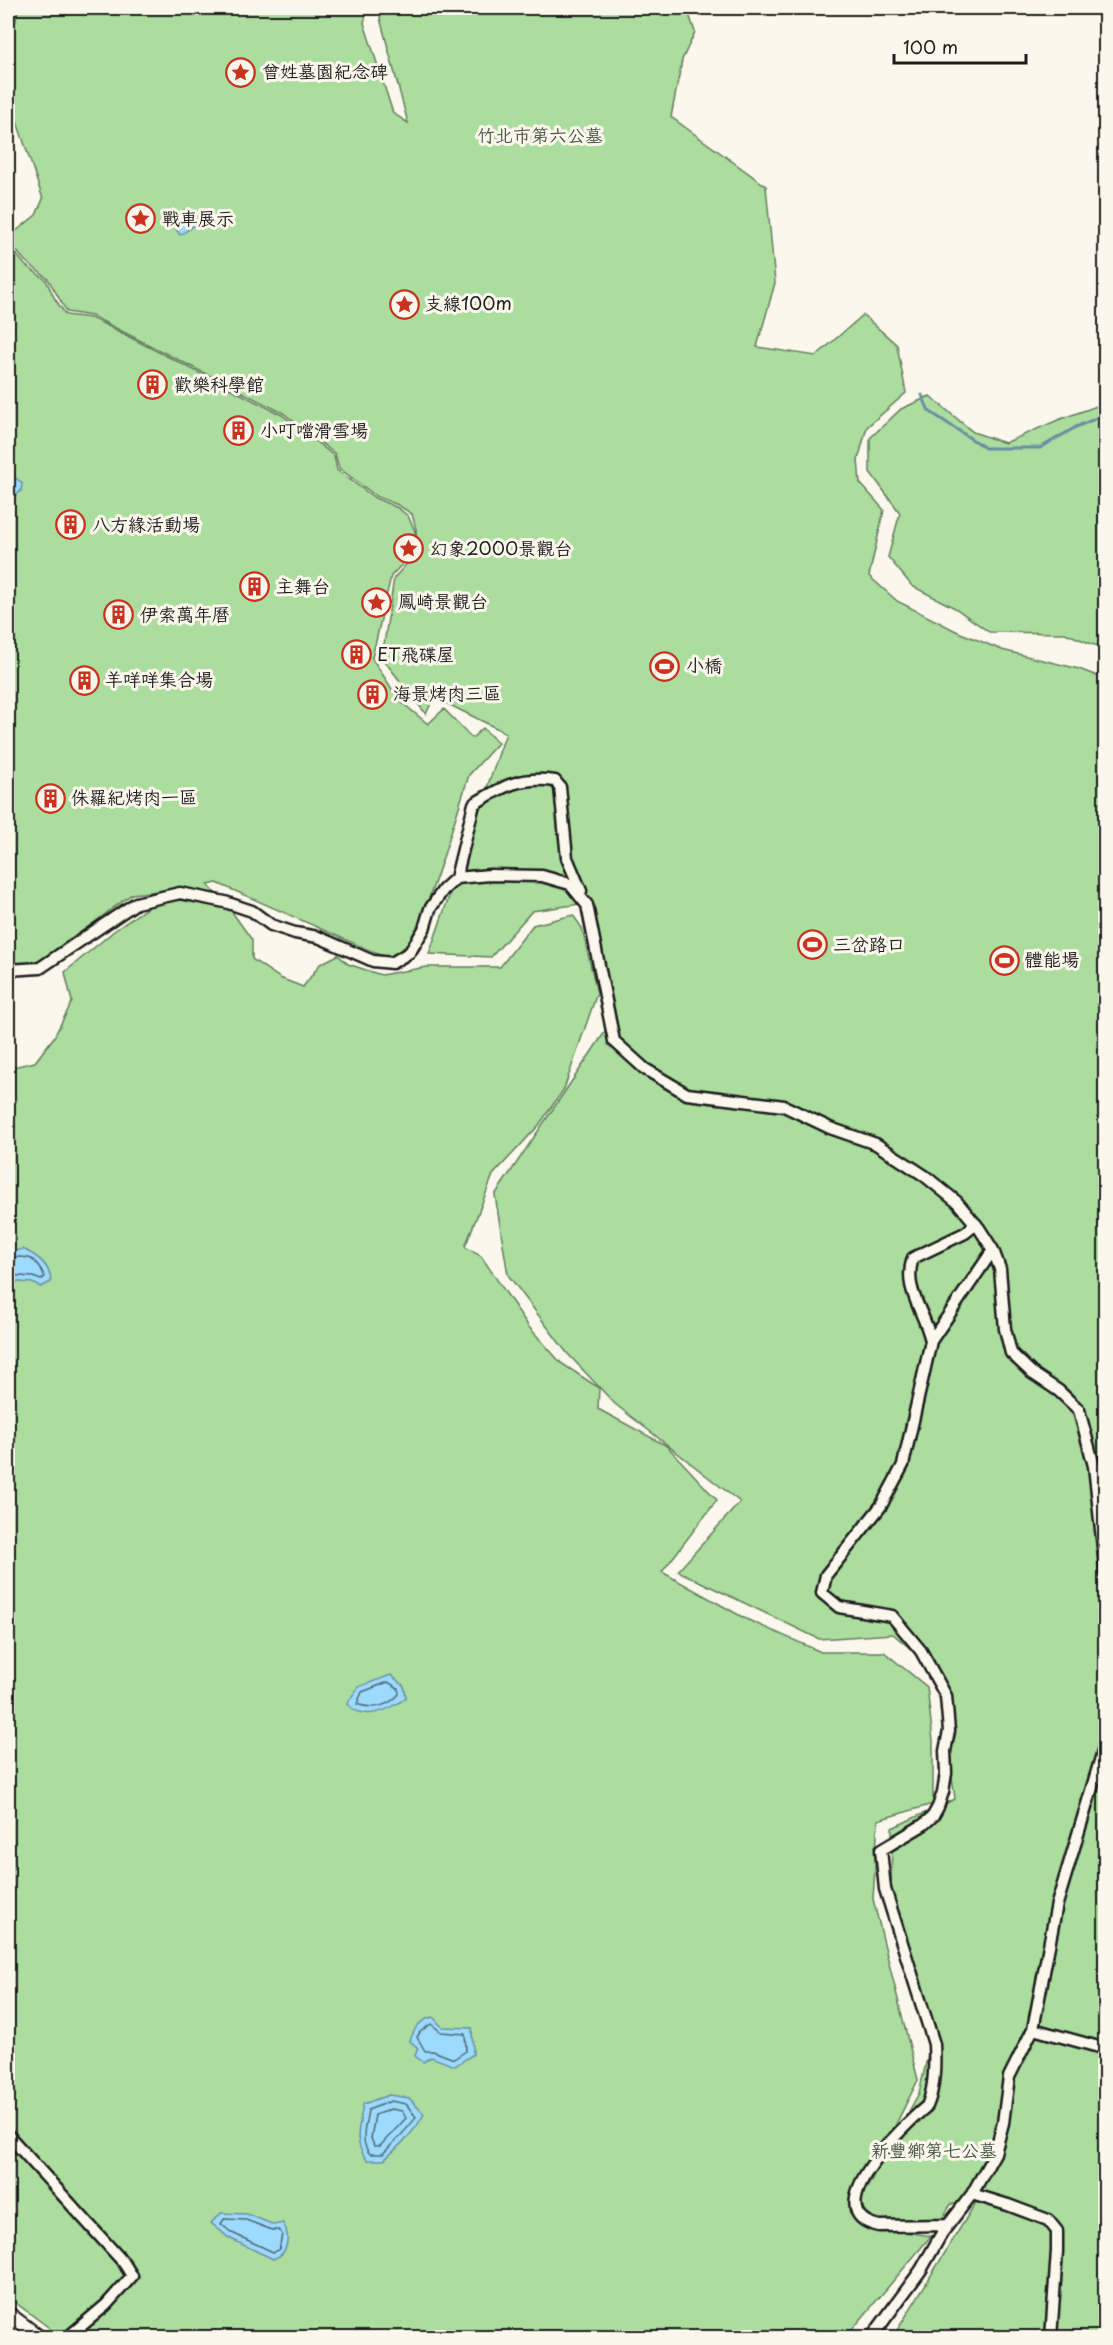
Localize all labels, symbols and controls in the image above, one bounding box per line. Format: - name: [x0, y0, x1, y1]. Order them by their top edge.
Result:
- scale bar: [894, 27, 1026, 65]
- text: 100 m: [903, 33, 958, 60]
- place icon: 曾姓墓園紀念碑: [225, 56, 257, 88]
- place label: 曾姓墓園紀念碑: [262, 57, 388, 84]
- park label: 竹北市第六公墓: [477, 121, 603, 148]
- place icon: 戰車展示: [125, 203, 157, 235]
- place label: 戰車展示: [162, 204, 234, 231]
- place icon: 支線100m: [388, 288, 420, 320]
- place label: 支線100m: [425, 289, 512, 316]
- building icon: 歡樂科學館: [137, 369, 169, 401]
- place label: 歡樂科學館: [174, 370, 264, 397]
- building icon: 小叮噹滑雪場: [223, 415, 255, 447]
- place label: 小叮噹滑雪場: [260, 416, 368, 443]
- building icon: 八方緣活動場: [55, 509, 87, 541]
- place label: 八方緣活動場: [92, 510, 200, 537]
- place icon: 幻象2000景觀台: [393, 533, 425, 565]
- place label: 幻象2000景觀台: [430, 534, 572, 561]
- building icon: 主舞台: [239, 571, 271, 603]
- place label: 主舞台: [276, 572, 330, 599]
- place icon: 鳳崎景觀台: [361, 586, 393, 618]
- place label: 鳳崎景觀台: [398, 587, 488, 614]
- building icon: 伊索萬年曆: [103, 599, 135, 631]
- place label: 伊索萬年曆: [140, 600, 230, 627]
- building icon: ET飛碟屋: [340, 639, 372, 671]
- place label: ET飛碟屋: [377, 640, 455, 667]
- sports icon: 小橋: [649, 650, 681, 682]
- place label: 小橋: [686, 651, 722, 678]
- building icon: 羊咩咩集合場: [68, 664, 100, 696]
- place label: 羊咩咩集合場: [105, 665, 213, 692]
- building icon: 海景烤肉三區: [356, 678, 388, 710]
- place label: 海景烤肉三區: [393, 679, 501, 706]
- building icon: 侏羅紀烤肉一區: [34, 782, 66, 814]
- place label: 侏羅紀烤肉一區: [71, 783, 197, 810]
- sports icon: 三岔路口: [796, 929, 828, 961]
- place label: 三岔路口: [833, 930, 905, 957]
- sports icon: 體能場: [988, 944, 1020, 976]
- place label: 體能場: [1025, 945, 1079, 972]
- park label: 新豐鄉第七公墓: [871, 2136, 997, 2163]

